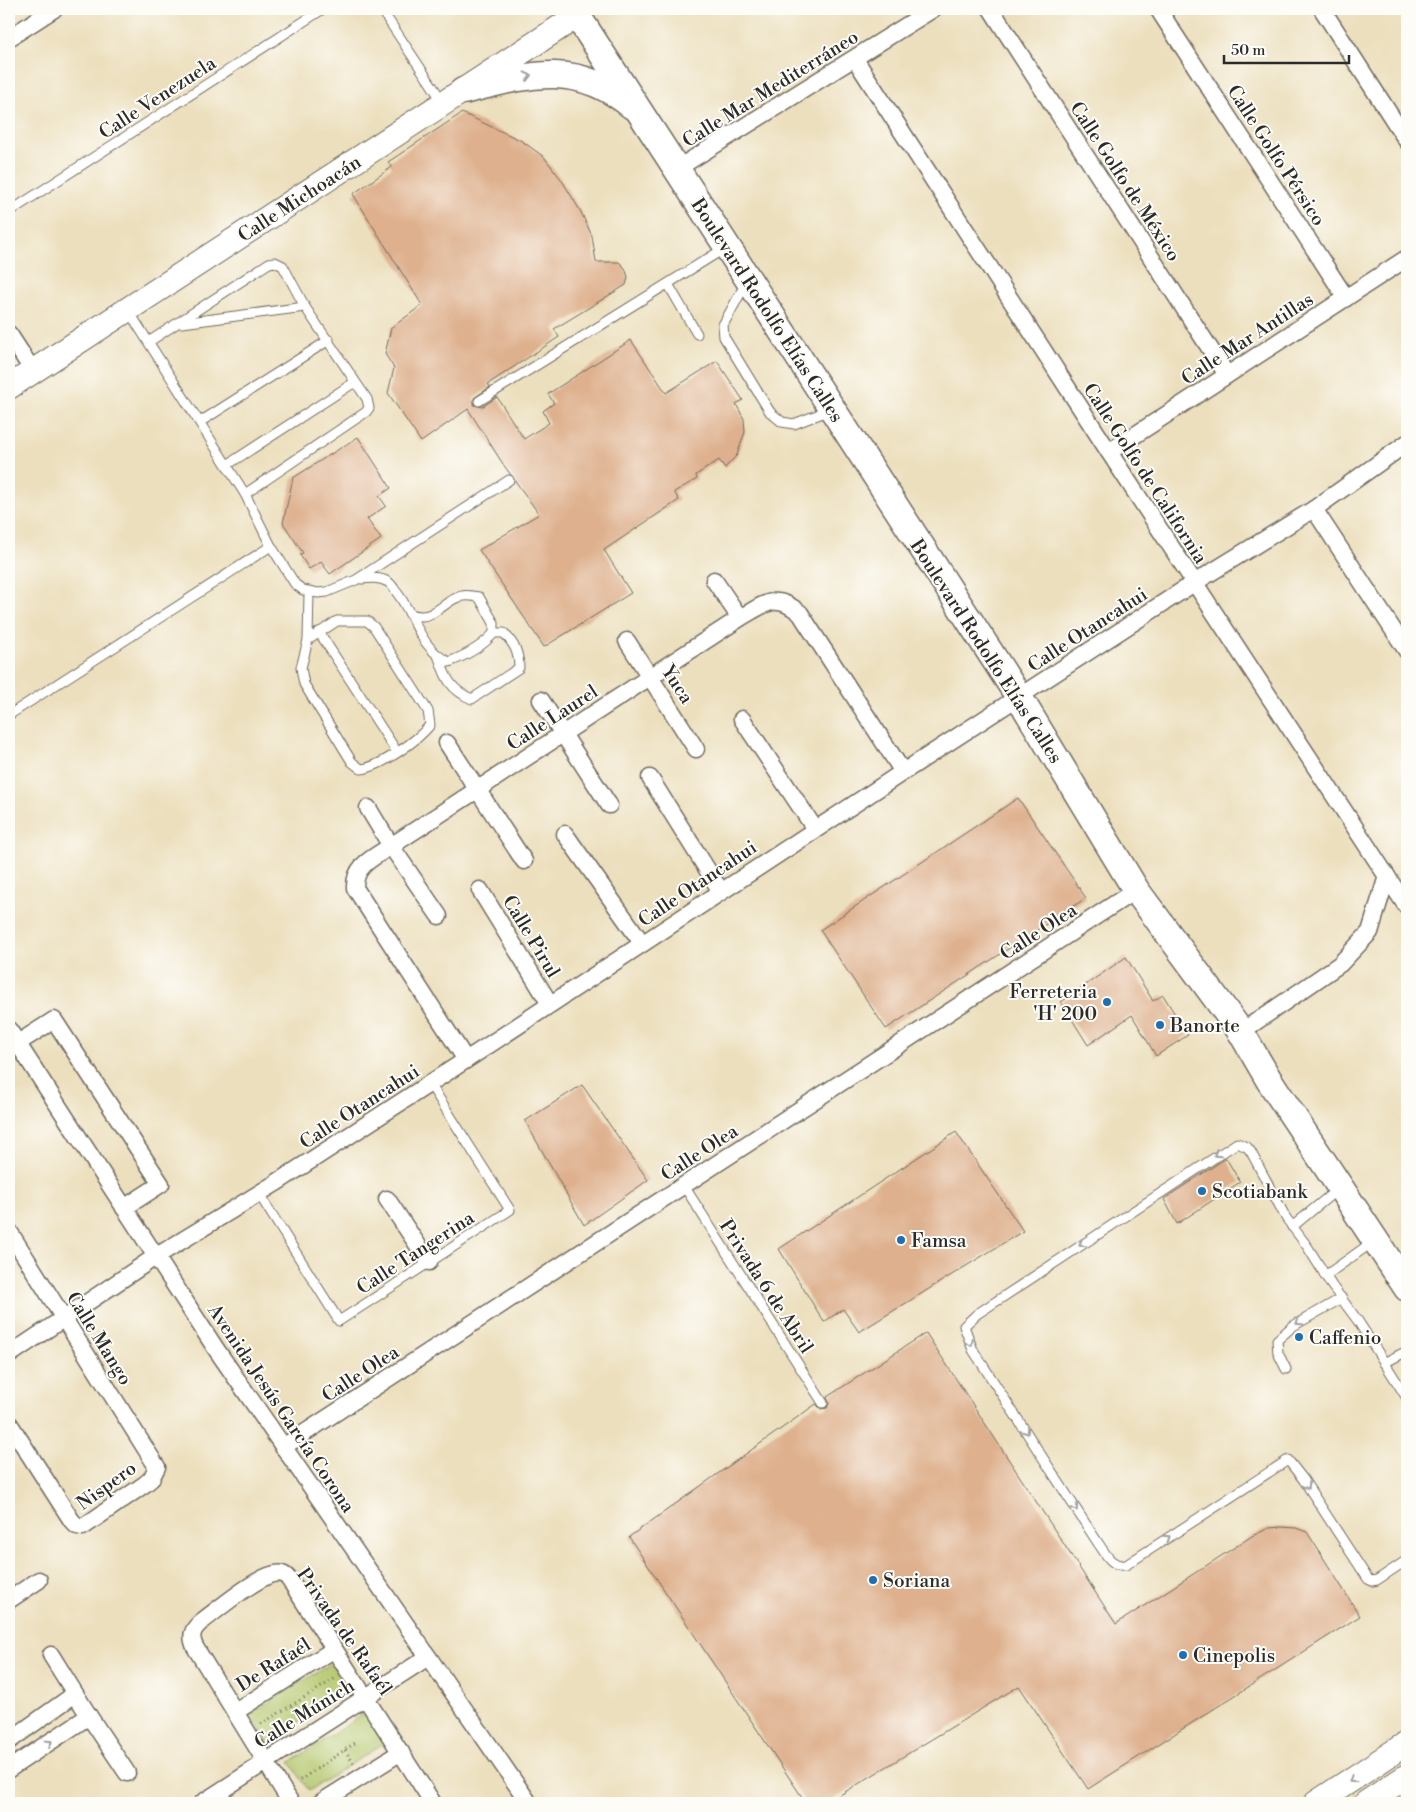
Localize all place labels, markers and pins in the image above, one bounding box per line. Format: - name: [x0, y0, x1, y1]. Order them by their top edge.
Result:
- place label: Ferreteria 'H' 200: [1009, 980, 1097, 1026]
- marker: Ferreteria 'H' 200: [1101, 996, 1113, 1008]
- place label: Banorte: [1169, 1014, 1240, 1038]
- marker: Banorte: [1154, 1019, 1166, 1031]
- place label: Scotiabank: [1212, 1180, 1308, 1204]
- marker: Scotiabank: [1196, 1185, 1208, 1197]
- place label: Famsa: [911, 1229, 967, 1253]
- marker: Famsa: [895, 1234, 907, 1246]
- place label: Caffenio: [1309, 1326, 1381, 1350]
- marker: Caffenio: [1293, 1331, 1305, 1343]
- place label: Soriana: [883, 1569, 950, 1593]
- marker: Soriana: [867, 1574, 879, 1586]
- place label: Cinepolis: [1193, 1644, 1275, 1668]
- marker: Cinepolis: [1177, 1649, 1189, 1661]

